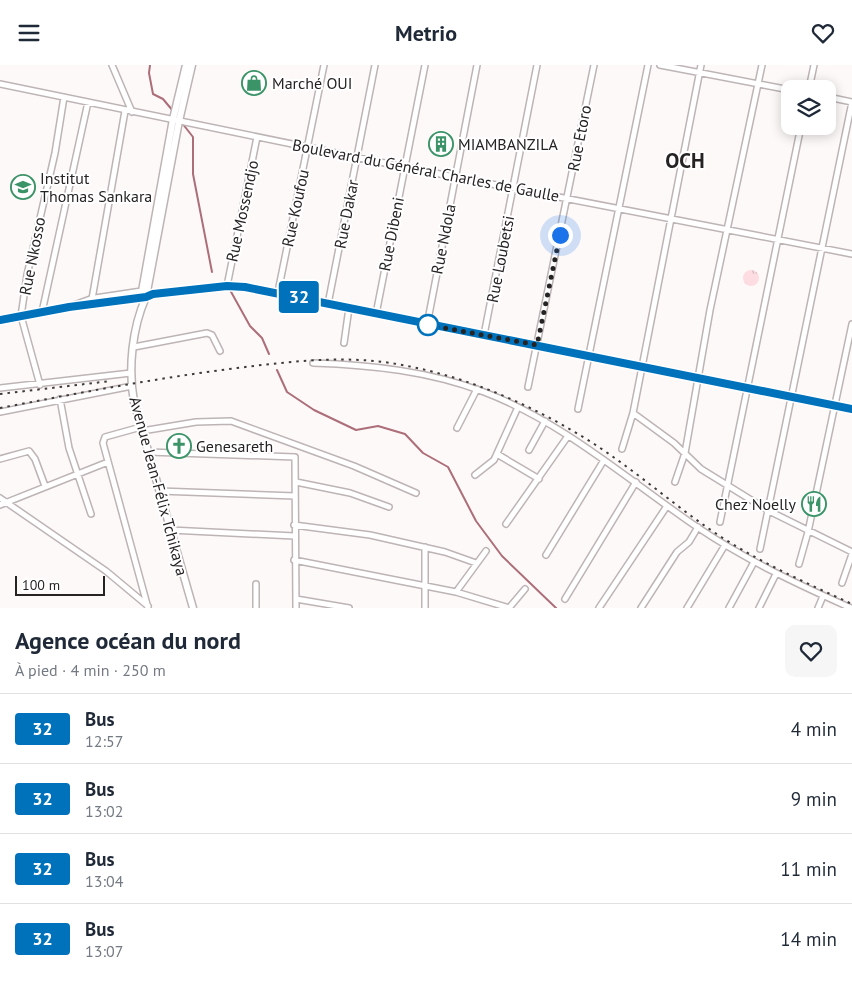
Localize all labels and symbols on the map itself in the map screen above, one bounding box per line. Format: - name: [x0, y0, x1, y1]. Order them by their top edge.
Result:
- shop icon: Marché OUI: [241, 70, 267, 96]
- place label: Marché OUI: [272, 73, 352, 93]
- street label: Rue Etoro: [563, 103, 595, 173]
- building icon: MIAMBANZILA: [428, 131, 454, 157]
- street label: Boulevard du Général Charles de Gaulle: [291, 134, 561, 206]
- place label: MIAMBANZILA: [458, 134, 559, 154]
- district label: OCH: [665, 147, 705, 174]
- street label: Rue Mossendjo: [221, 158, 263, 264]
- street label: Rue Koufou: [277, 167, 313, 249]
- place label: Institut Thomas Sankara: [40, 168, 152, 206]
- school or university icon: Institut Thomas Sankara: [10, 174, 36, 200]
- street label: Rue Dakar: [330, 177, 363, 250]
- street label: Rue Dibeni: [374, 195, 408, 273]
- street label: Rue Ndola: [426, 202, 460, 276]
- street label: Rue Loubetsi: [482, 214, 518, 304]
- street label: Rue Nkosso: [15, 215, 49, 297]
- your location: [548, 223, 573, 248]
- line badge: 32: [276, 281, 322, 313]
- unlabelled marker: [417, 314, 439, 336]
- street label: Avenue Jean-Félix Tchikaya: [125, 394, 193, 578]
- church icon: Genesareth: [166, 433, 192, 459]
- place label: Genesareth: [196, 436, 273, 456]
- restaurant icon: Chez Noelly: [801, 491, 827, 517]
- place label: Chez Noelly: [715, 494, 797, 514]
- scale bar: [15, 573, 105, 596]

